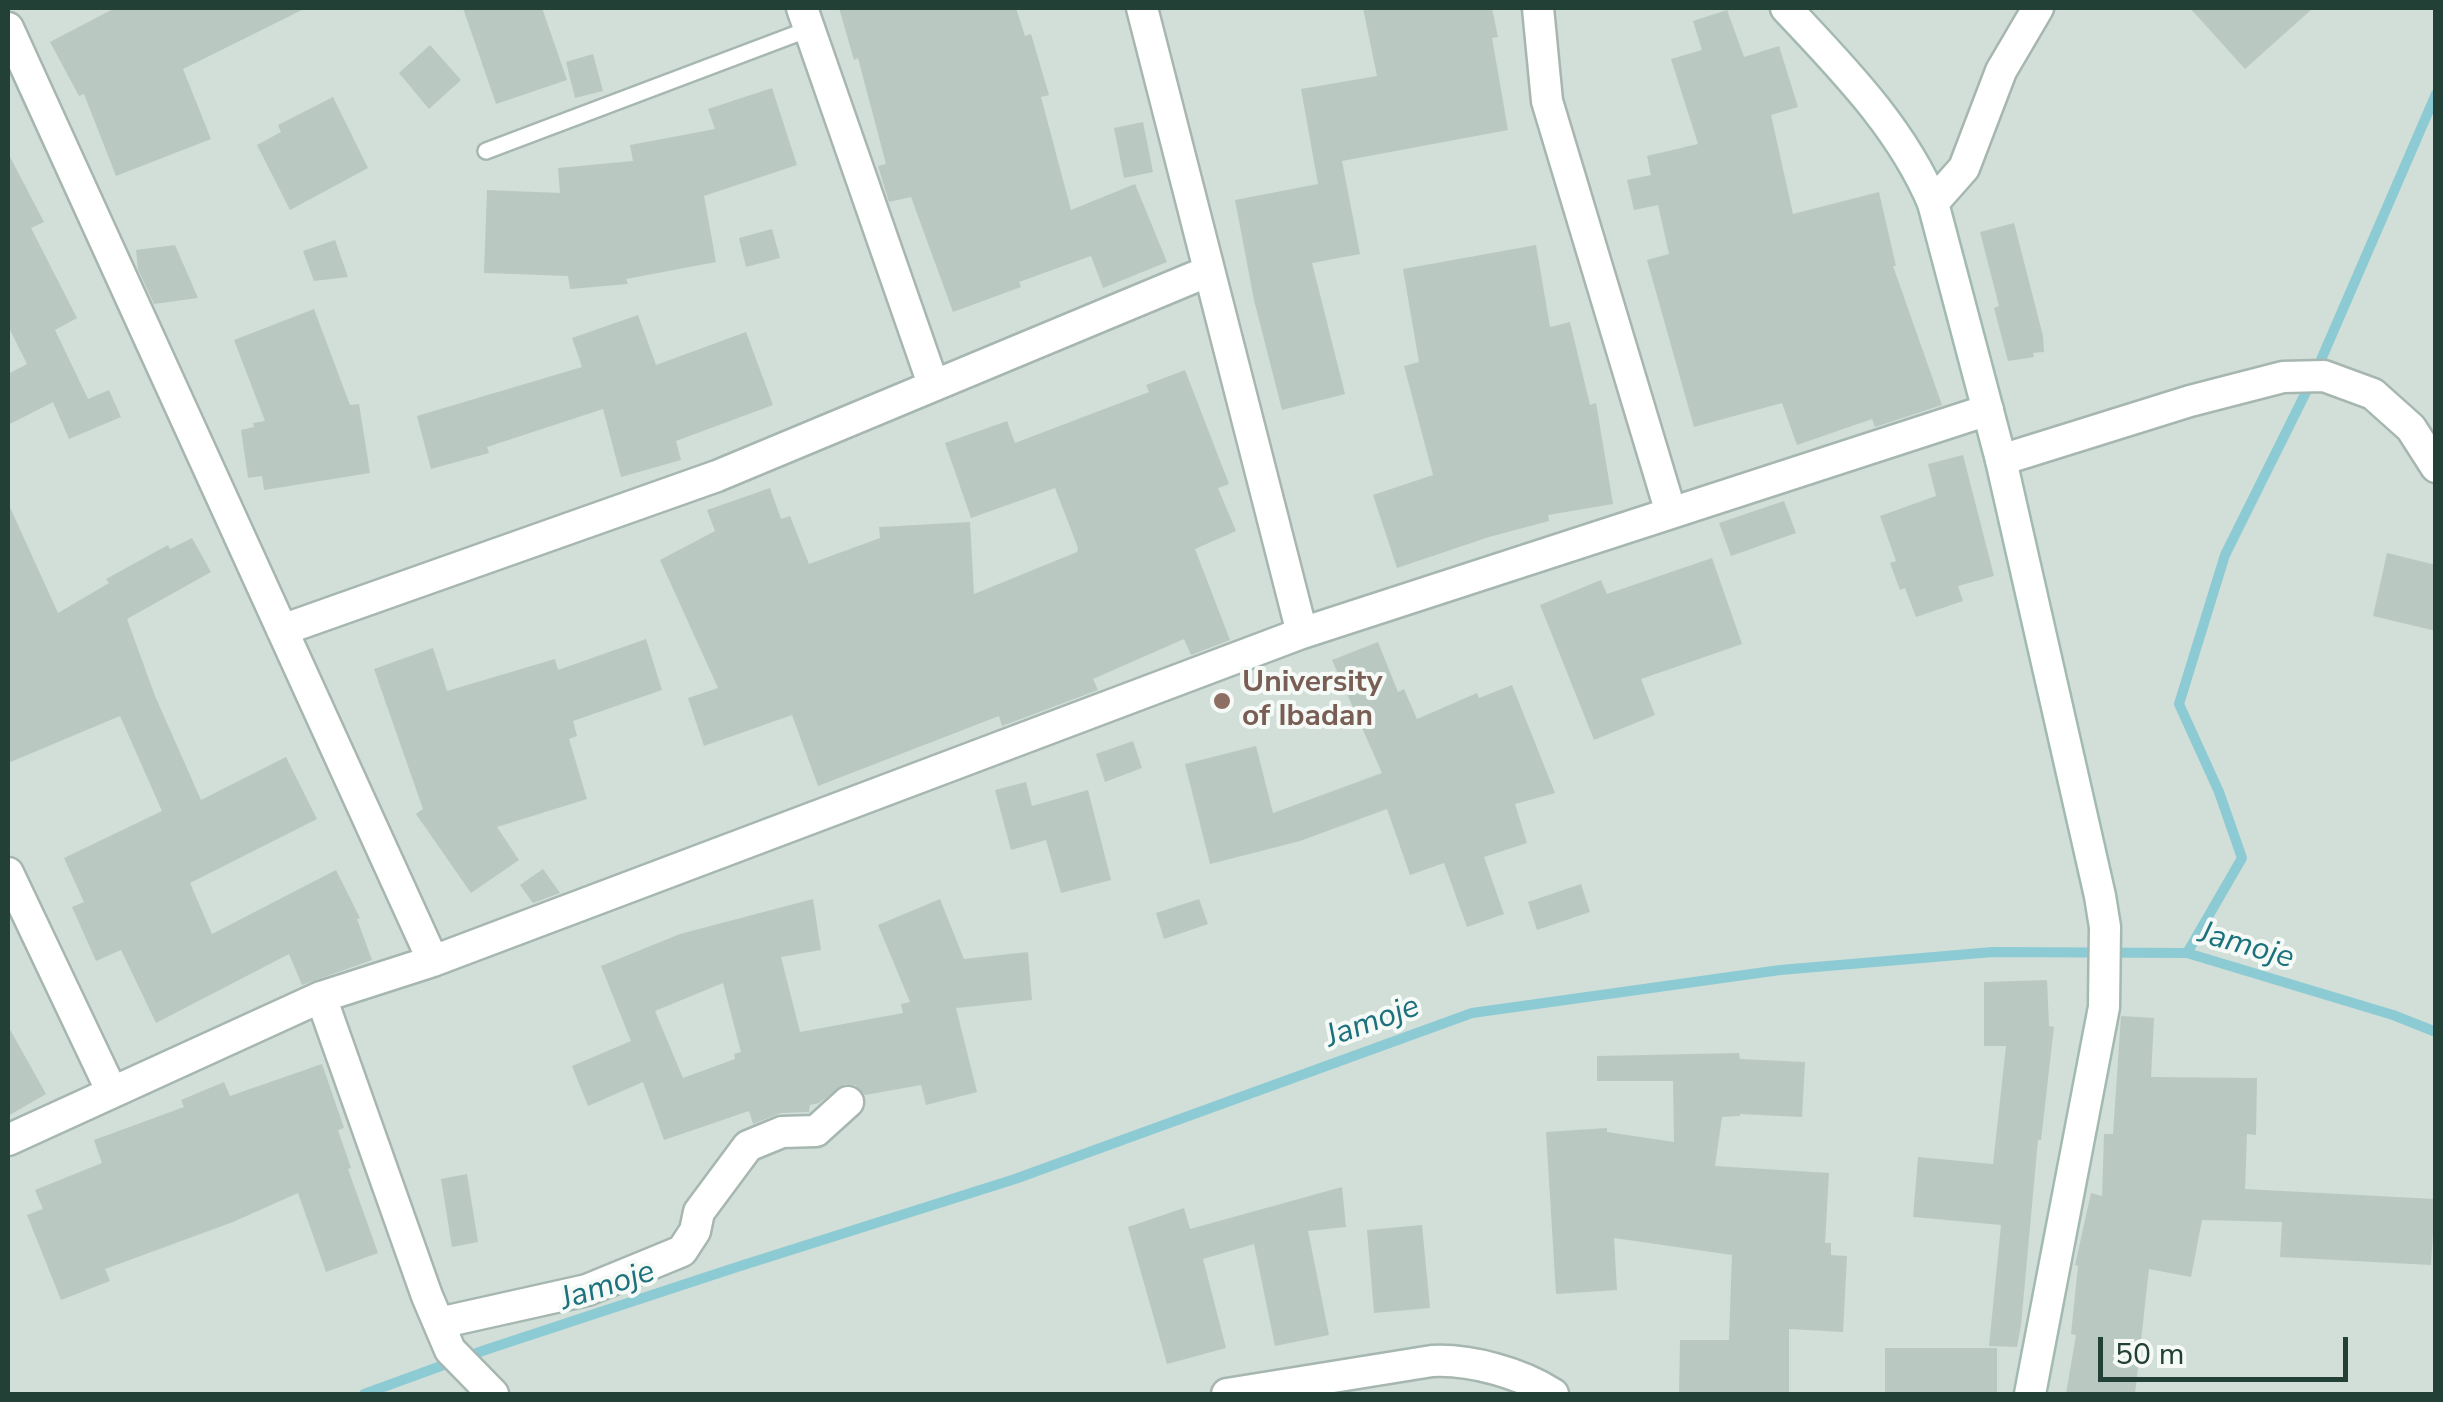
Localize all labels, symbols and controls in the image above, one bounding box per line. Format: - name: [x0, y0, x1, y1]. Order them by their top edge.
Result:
- place label: University of Ibadan: [1242, 666, 1383, 736]
- marker: University of Ibadan: [1211, 690, 1233, 712]
- water label: Jamoje: [2194, 915, 2298, 979]
- water label: Jamoje: [1321, 988, 1425, 1058]
- water label: Jamoje: [556, 1254, 660, 1320]
- scale bar: [2103, 1317, 2353, 1379]
- text: 50 m: [2115, 1334, 2184, 1375]

